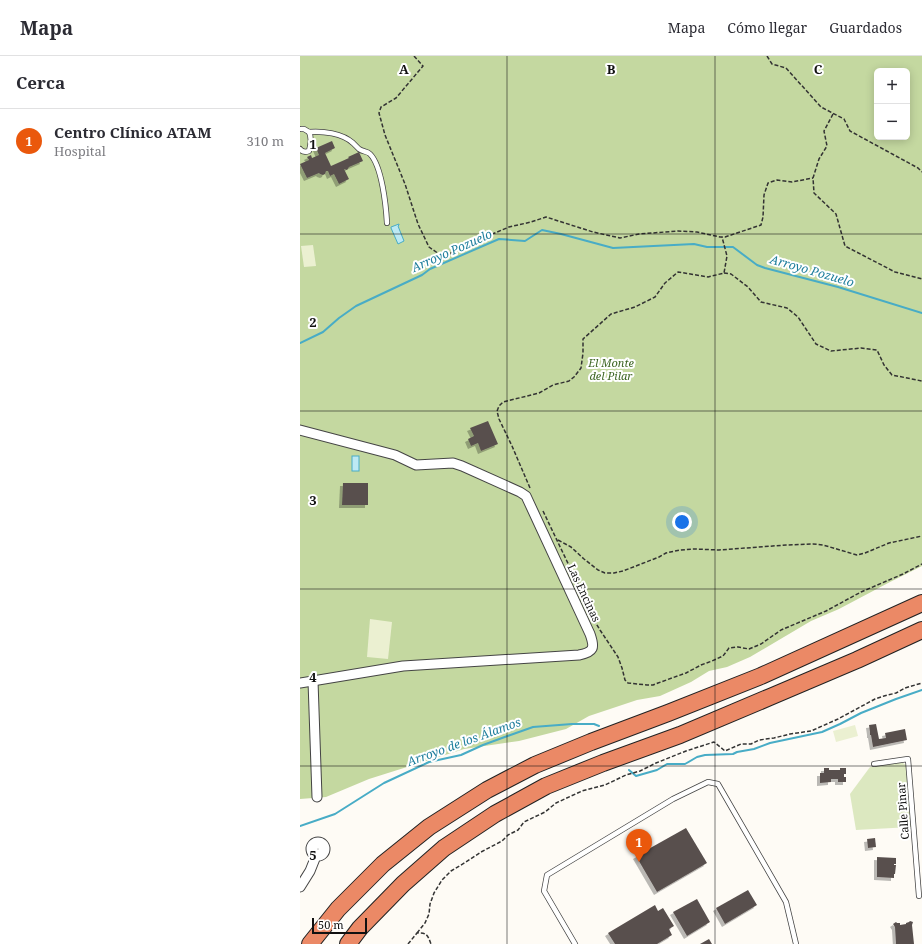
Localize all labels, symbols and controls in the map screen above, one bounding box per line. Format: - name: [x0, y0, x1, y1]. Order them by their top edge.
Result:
- text: Mapa: [20, 15, 73, 41]
- text: Mapa: [668, 18, 705, 37]
- text: Cómo llegar: [727, 18, 807, 37]
- text: Guardados: [829, 18, 902, 37]
- text: A: [399, 60, 409, 78]
- text: B: [607, 60, 616, 78]
- text: C: [814, 60, 823, 78]
- map controls: [874, 68, 910, 140]
- button: +: [874, 68, 910, 104]
- text: Cerca: [16, 71, 65, 94]
- button: −: [874, 104, 910, 140]
- text: Centro Clínico ATAM: [54, 122, 211, 142]
- text: 1: [25, 132, 33, 150]
- text: 310 m: [247, 132, 284, 150]
- text: 1: [309, 135, 317, 153]
- text: Hospital: [54, 142, 106, 160]
- water label: Arroyo Pozuelo: [408, 225, 495, 276]
- water label: Arroyo Pozuelo: [767, 250, 856, 291]
- text: 2: [309, 313, 317, 331]
- park label: El Monte del Pilar: [587, 355, 634, 383]
- text: 3: [309, 491, 317, 509]
- your location: [672, 512, 692, 532]
- street label: Las Encinas: [565, 562, 604, 624]
- text: 4: [309, 668, 317, 686]
- water label: Arroyo de los Álamos: [404, 713, 523, 770]
- street label: Calle Pinar: [893, 781, 912, 840]
- pin: 1: [626, 829, 652, 862]
- text: 5: [309, 846, 317, 864]
- scale bar: [312, 916, 367, 935]
- text: 50 m: [318, 917, 344, 932]

